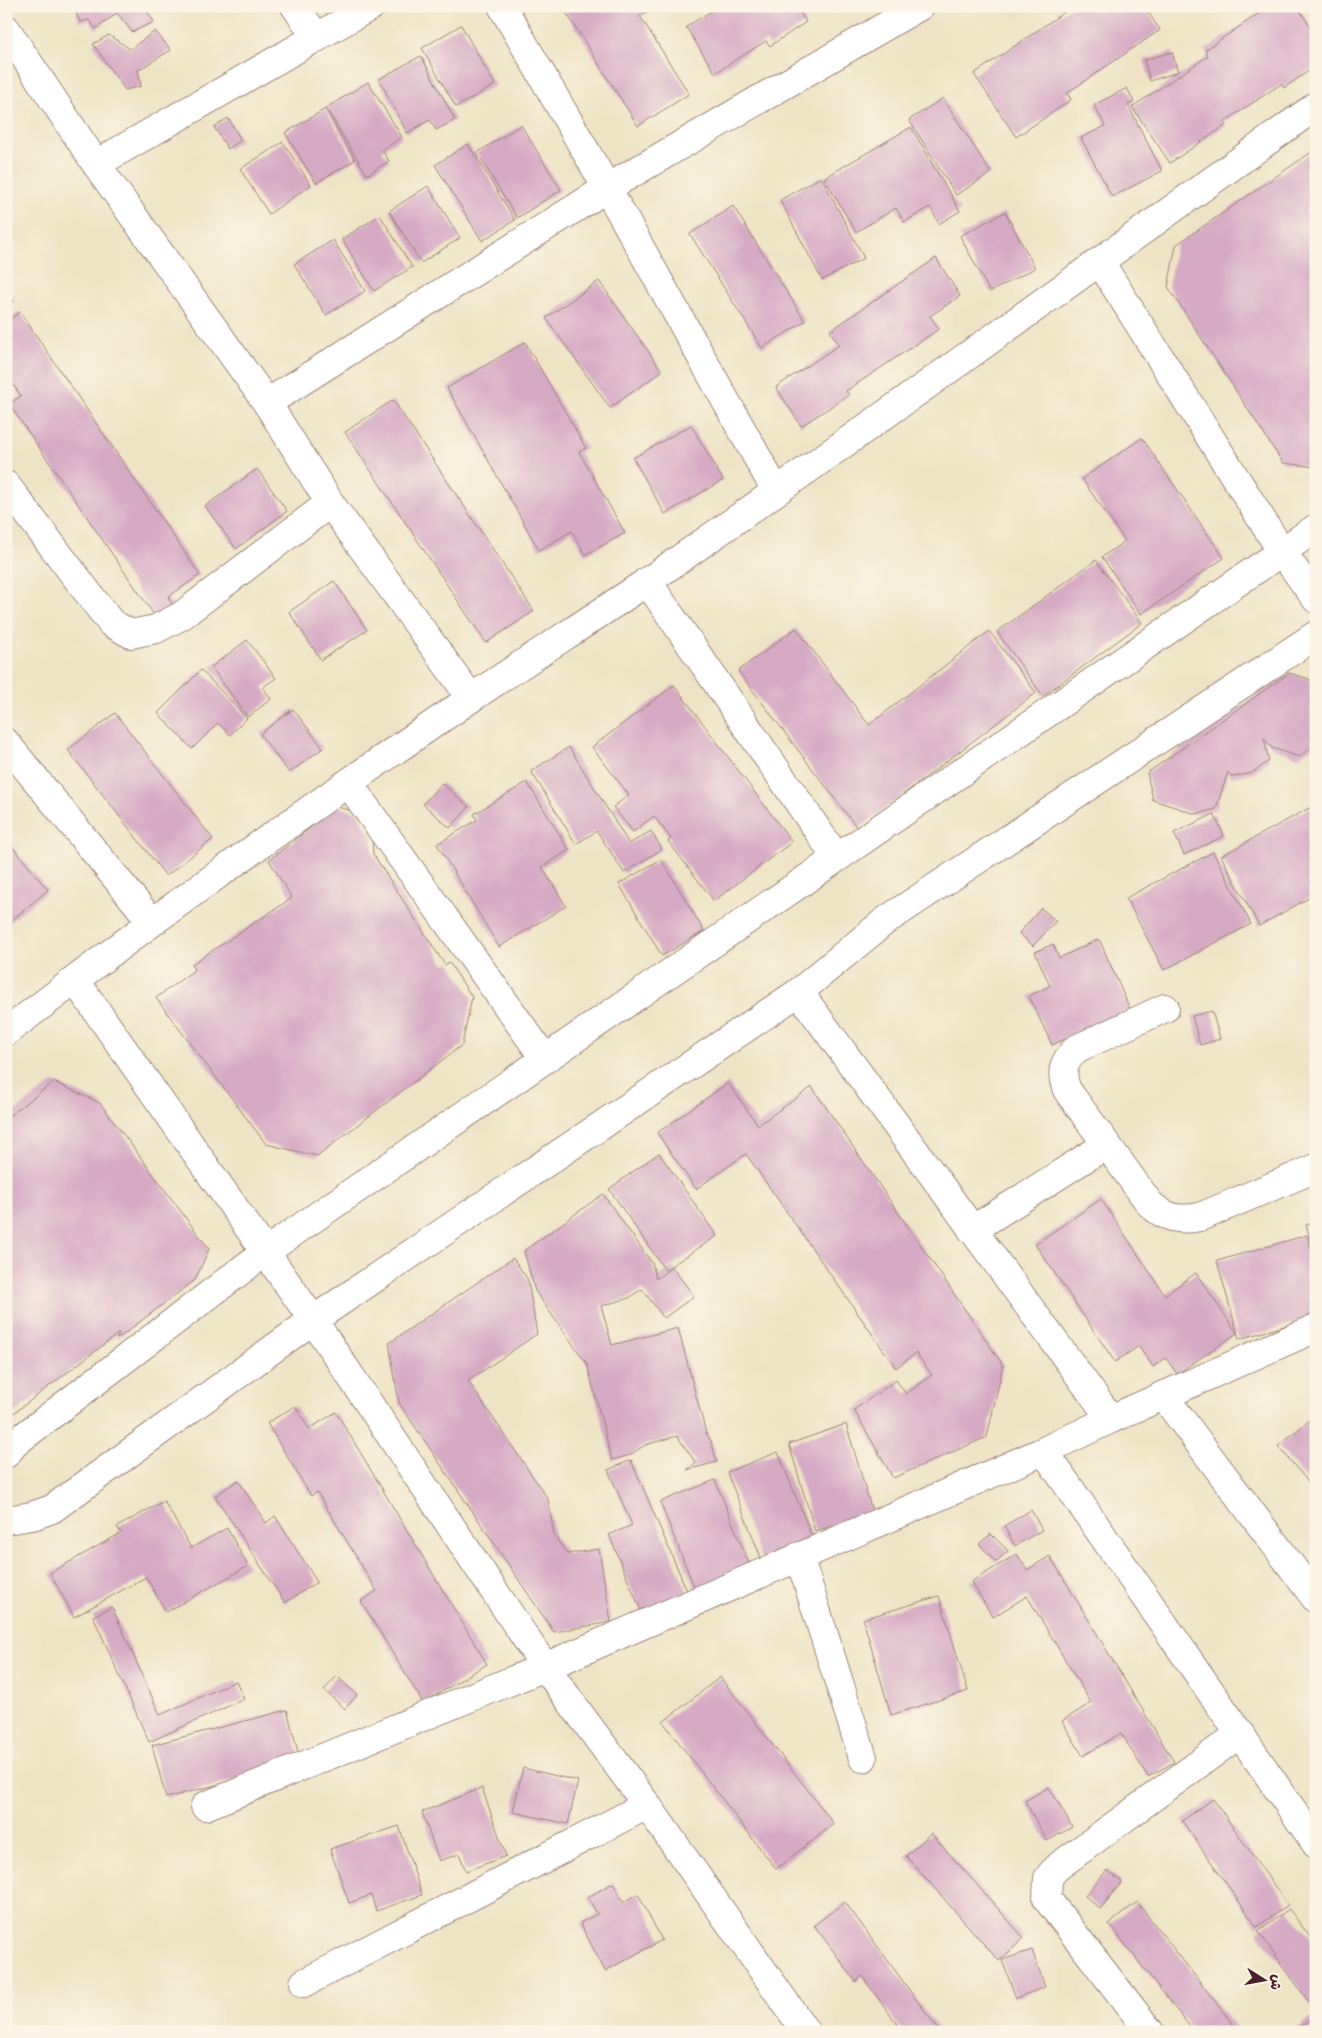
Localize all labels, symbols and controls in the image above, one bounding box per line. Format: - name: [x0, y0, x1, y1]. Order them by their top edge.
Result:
- north arrow: [1240, 1956, 1290, 2006]
- text: ش: [1264, 1973, 1287, 1992]

